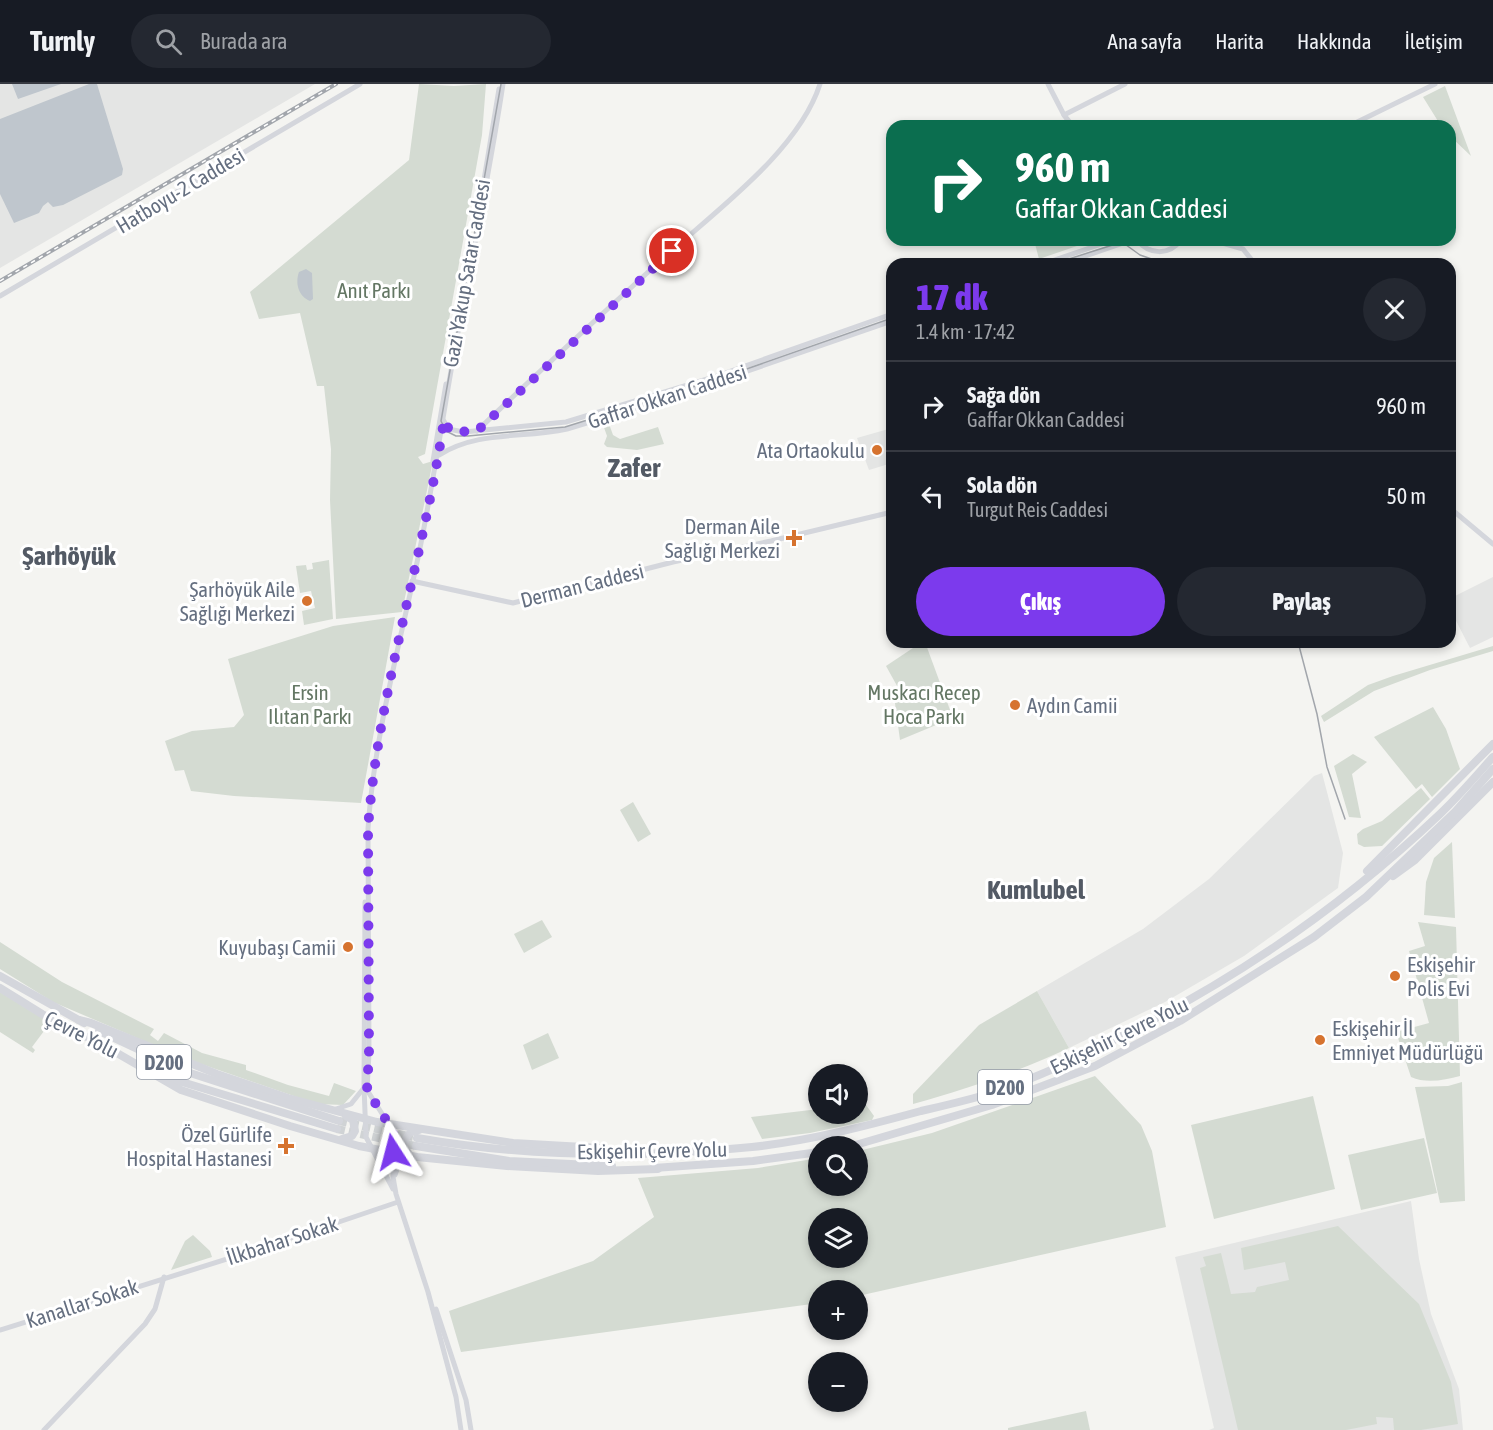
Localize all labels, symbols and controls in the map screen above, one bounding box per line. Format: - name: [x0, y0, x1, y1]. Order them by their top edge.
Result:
- search box: [131, 14, 551, 68]
- text: Turnly: [30, 25, 95, 57]
- icon: search: [152, 25, 185, 58]
- text: Burada ara: [200, 28, 287, 54]
- text: Ana sayfa: [1108, 29, 1182, 53]
- text: Harita: [1215, 29, 1264, 53]
- text: Hakkında: [1297, 29, 1372, 53]
- text: İletişim: [1405, 29, 1463, 53]
- street label: Hatboyu-2 Caddesi: [112, 142, 248, 238]
- text: 960 m: [1015, 143, 1110, 191]
- icon: right: [916, 144, 994, 222]
- street label: Gazi Yakup Satar Caddesi: [438, 177, 494, 369]
- text: Gaffar Okkan Caddesi: [1015, 193, 1228, 224]
- pin: [646, 225, 697, 276]
- icon: arrive: [655, 234, 688, 267]
- text: 17 dk: [916, 276, 988, 318]
- park label: Anıt Parkı: [337, 278, 411, 302]
- button: close: [1363, 278, 1426, 341]
- text: 1.4 km · 17:42: [916, 320, 1015, 343]
- street label: Gaffar Okkan Caddesi: [585, 359, 749, 433]
- text: Sağa dön: [967, 382, 1040, 408]
- icon: right: [916, 390, 949, 423]
- text: 960 m: [1376, 393, 1426, 419]
- text: Gaffar Okkan Caddesi: [967, 408, 1125, 431]
- place label: Ata Ortaokulu: [757, 438, 865, 462]
- marker: Ata Ortaokulu: [870, 443, 884, 457]
- district label: Zafer: [608, 452, 661, 483]
- text: Sola dön: [967, 472, 1037, 498]
- icon: left: [916, 480, 949, 513]
- text: 50 m: [1386, 483, 1426, 509]
- text: Turgut Reis Caddesi: [967, 498, 1108, 521]
- place label: Derman Aile Sağlığı Merkezi: [665, 514, 780, 562]
- marker: Derman Aile Sağlığı Merkezi: [785, 529, 803, 547]
- district label: Şarhöyük: [22, 540, 117, 571]
- street label: Derman Caddesi: [518, 558, 646, 612]
- button: Çıkış: [916, 567, 1165, 636]
- button: Paylaş: [1177, 567, 1426, 636]
- place label: Şarhöyük Aile Sağlığı Merkezi: [180, 577, 295, 625]
- marker: Şarhöyük Aile Sağlığı Merkezi: [300, 594, 314, 608]
- park label: Ersin Ilıtan Parkı: [268, 680, 352, 728]
- park label: Muskacı Recep Hoca Parkı: [867, 680, 981, 728]
- place label: Aydın Camii: [1027, 693, 1118, 717]
- marker: Aydın Camii: [1008, 698, 1022, 712]
- district label: Kumlubel: [987, 874, 1086, 905]
- place label: Kuyubaşı Camii: [218, 935, 336, 959]
- marker: Kuyubaşı Camii: [341, 940, 355, 954]
- place label: Eskişehir Polis Evi: [1407, 952, 1476, 1000]
- marker: Eskişehir Polis Evi: [1388, 969, 1402, 983]
- street label: Eskişehir Çevre Yolu: [1046, 991, 1192, 1079]
- street label: Çevre Yolu: [41, 1005, 123, 1063]
- place label: Eskişehir İl Emniyet Müdürlüğü: [1332, 1016, 1483, 1064]
- marker: Eskişehir İl Emniyet Müdürlüğü: [1313, 1033, 1327, 1047]
- road number: D200: [137, 1045, 191, 1079]
- map controls: [808, 1064, 868, 1412]
- button: sound: [808, 1064, 868, 1124]
- road number: D200: [978, 1070, 1032, 1104]
- position arrow: [361, 1120, 425, 1184]
- place label: Özel Gürlife Hospital Hastanesi: [126, 1122, 272, 1170]
- button: search: [808, 1136, 868, 1196]
- marker: Özel Gürlife Hospital Hastanesi: [277, 1137, 295, 1155]
- street label: Eskişehir Çevre Yolu: [577, 1137, 727, 1163]
- button: layers: [808, 1208, 868, 1268]
- street label: İlkbahar Sokak: [223, 1211, 341, 1269]
- street label: Kanallar Sokak: [23, 1274, 141, 1332]
- button: +: [808, 1280, 868, 1340]
- button: −: [808, 1352, 868, 1412]

